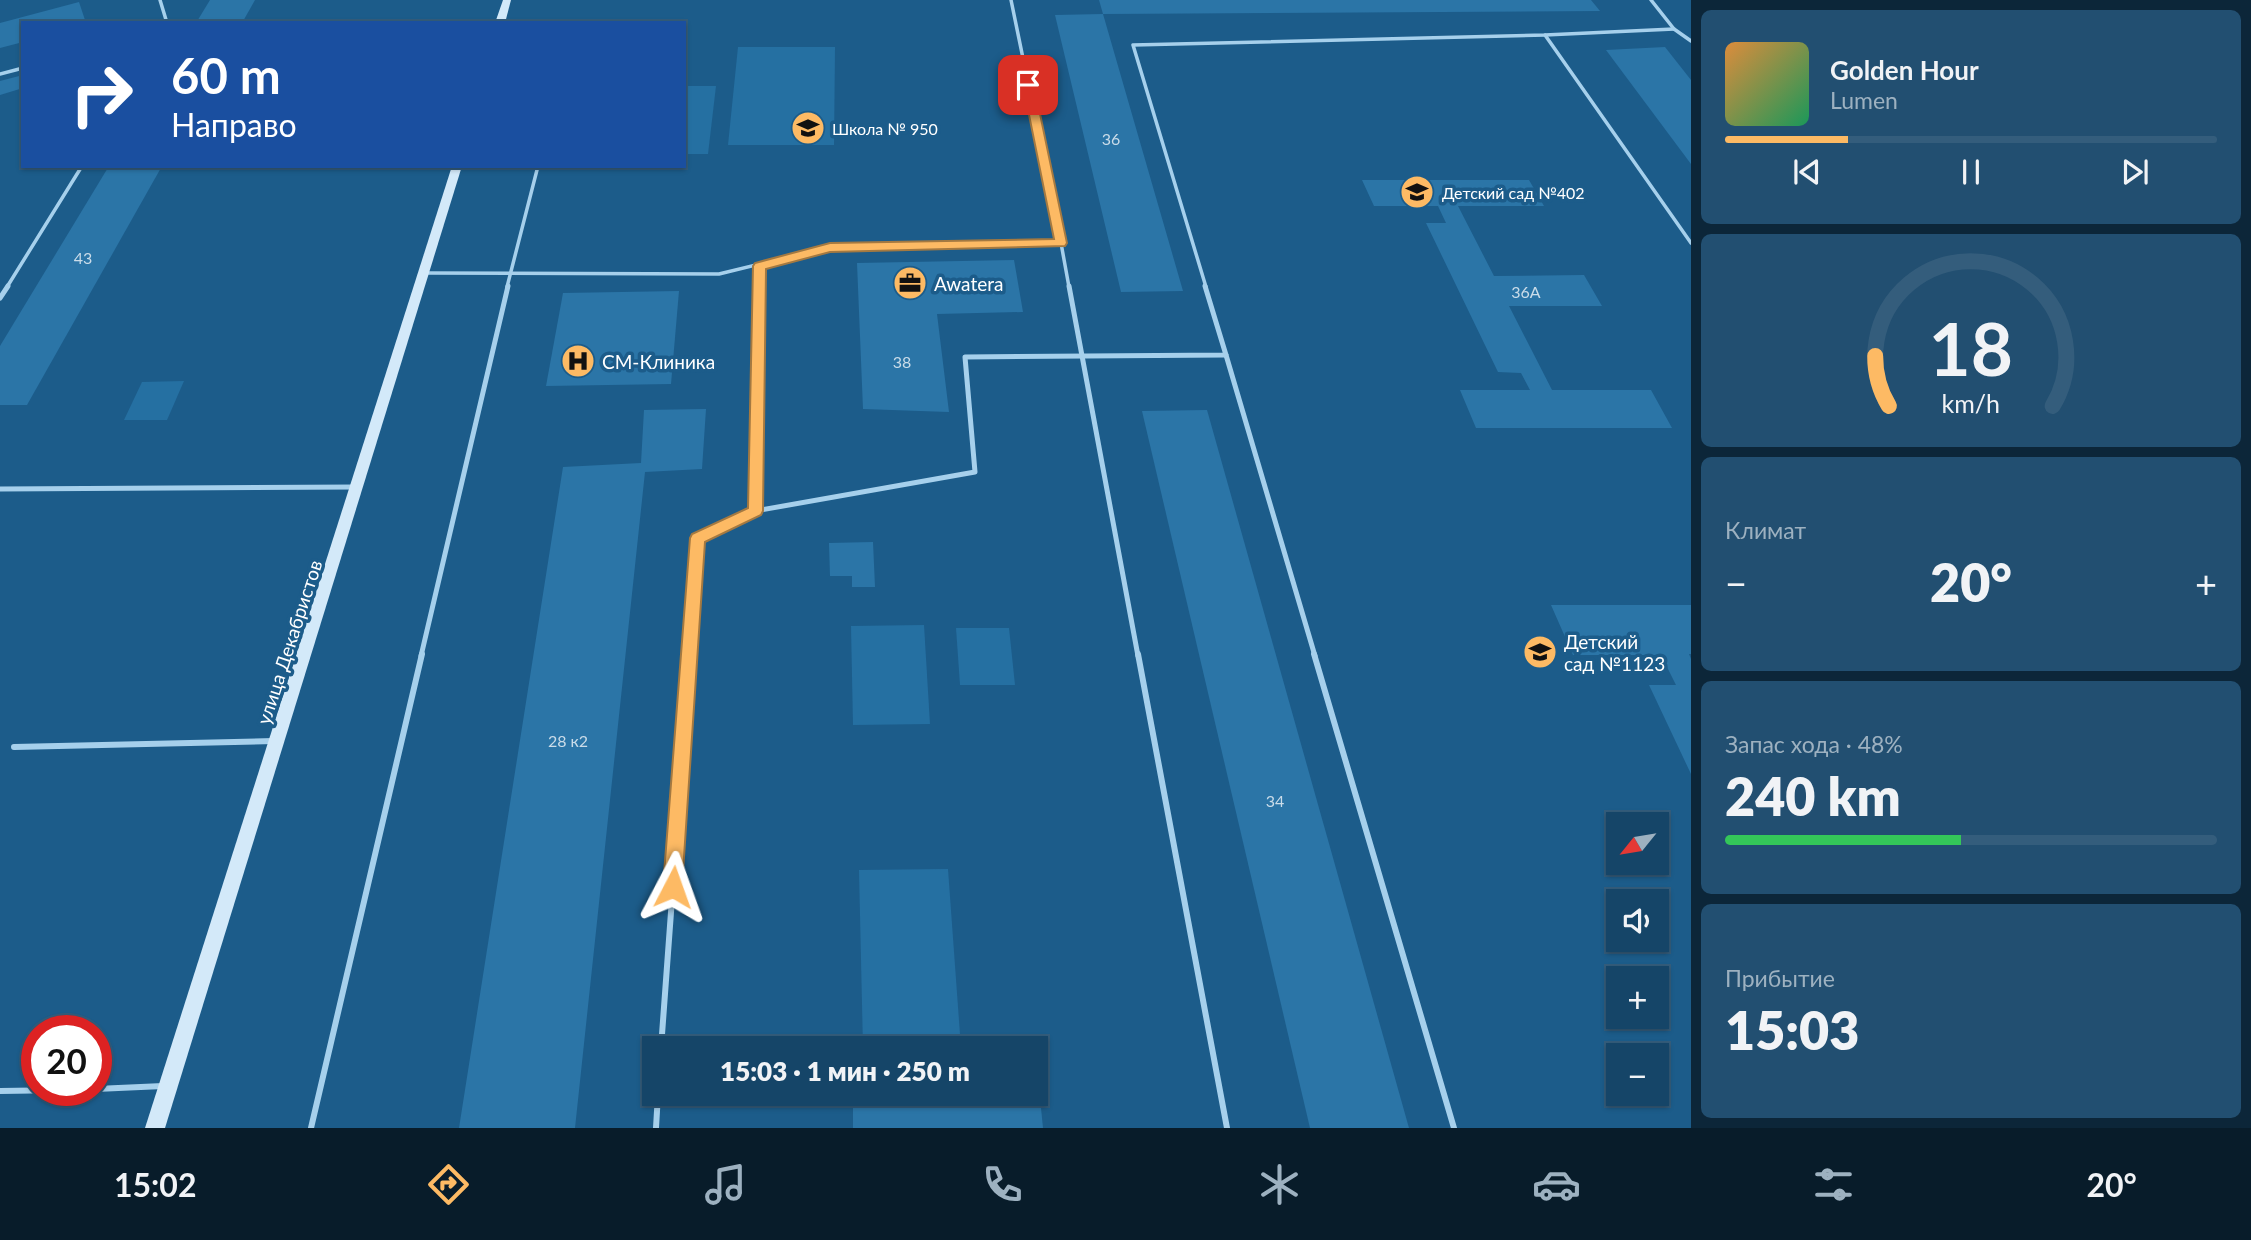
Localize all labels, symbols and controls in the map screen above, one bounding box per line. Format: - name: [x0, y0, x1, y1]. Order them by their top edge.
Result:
- text: 60 m: [171, 46, 281, 104]
- icon: right: [56, 49, 147, 140]
- text: Golden Hour: [1830, 54, 1979, 86]
- pin: [998, 55, 1058, 115]
- icon: arrive: [1009, 66, 1047, 104]
- text: Lumen: [1830, 86, 1898, 114]
- text: Направо: [171, 105, 297, 144]
- school or university icon: Школа № 950: [789, 109, 827, 147]
- place label: Школа № 950: [832, 119, 938, 138]
- house number: 36: [1102, 129, 1120, 148]
- icon: previous: [1788, 153, 1826, 191]
- icon: pause: [1952, 153, 1990, 191]
- icon: next: [2116, 153, 2154, 191]
- school or university icon: Детский сад №402: [1398, 173, 1436, 211]
- place label: Детский сад №402: [1442, 183, 1585, 202]
- house number: 43: [74, 248, 92, 267]
- office icon: Awatera: [891, 264, 929, 302]
- place label: Awatera: [934, 272, 1003, 295]
- house number: 36А: [1511, 282, 1541, 301]
- text: 18: [1929, 305, 2013, 393]
- hospital icon: СМ-Клиника: [559, 342, 597, 380]
- place label: СМ-Клиника: [602, 350, 715, 373]
- house number: 38: [893, 352, 911, 371]
- text: km/h: [1942, 388, 2000, 418]
- text: Климат: [1725, 516, 1806, 544]
- text: 20°: [1930, 551, 2012, 613]
- street label: улица Декабристов: [252, 557, 326, 727]
- text: −: [1725, 560, 1747, 606]
- text: +: [2195, 560, 2217, 606]
- place label: Детский сад №1123: [1564, 630, 1665, 675]
- school or university icon: Детский сад №1123: [1521, 633, 1559, 671]
- text: Запас хода · 48%: [1725, 730, 1903, 758]
- house number: 28 к2: [548, 731, 588, 750]
- text: 240 km: [1725, 765, 1901, 827]
- house number: 34: [1266, 791, 1284, 810]
- north arrow: [1606, 812, 1670, 875]
- map controls: [1606, 812, 1669, 1106]
- position arrow: [636, 850, 710, 924]
- button: sound: [1606, 889, 1669, 952]
- text: Прибытие: [1725, 964, 1835, 992]
- button: +: [1606, 966, 1669, 1029]
- text: 15:03: [1725, 999, 1859, 1061]
- speed limit sign: 20: [21, 1015, 112, 1106]
- button: −: [1606, 1043, 1669, 1106]
- text: 15:03 · 1 мин · 250 m: [720, 1055, 970, 1087]
- icon: directions: [424, 1160, 473, 1209]
- icon: music: [701, 1160, 750, 1209]
- icon: phone: [978, 1160, 1027, 1209]
- icon: climate: [1255, 1160, 1304, 1209]
- icon: car: [1532, 1160, 1581, 1209]
- icon: filters: [1809, 1160, 1858, 1209]
- text: 15:02: [114, 1165, 196, 1204]
- text: 20°: [2086, 1165, 2137, 1204]

